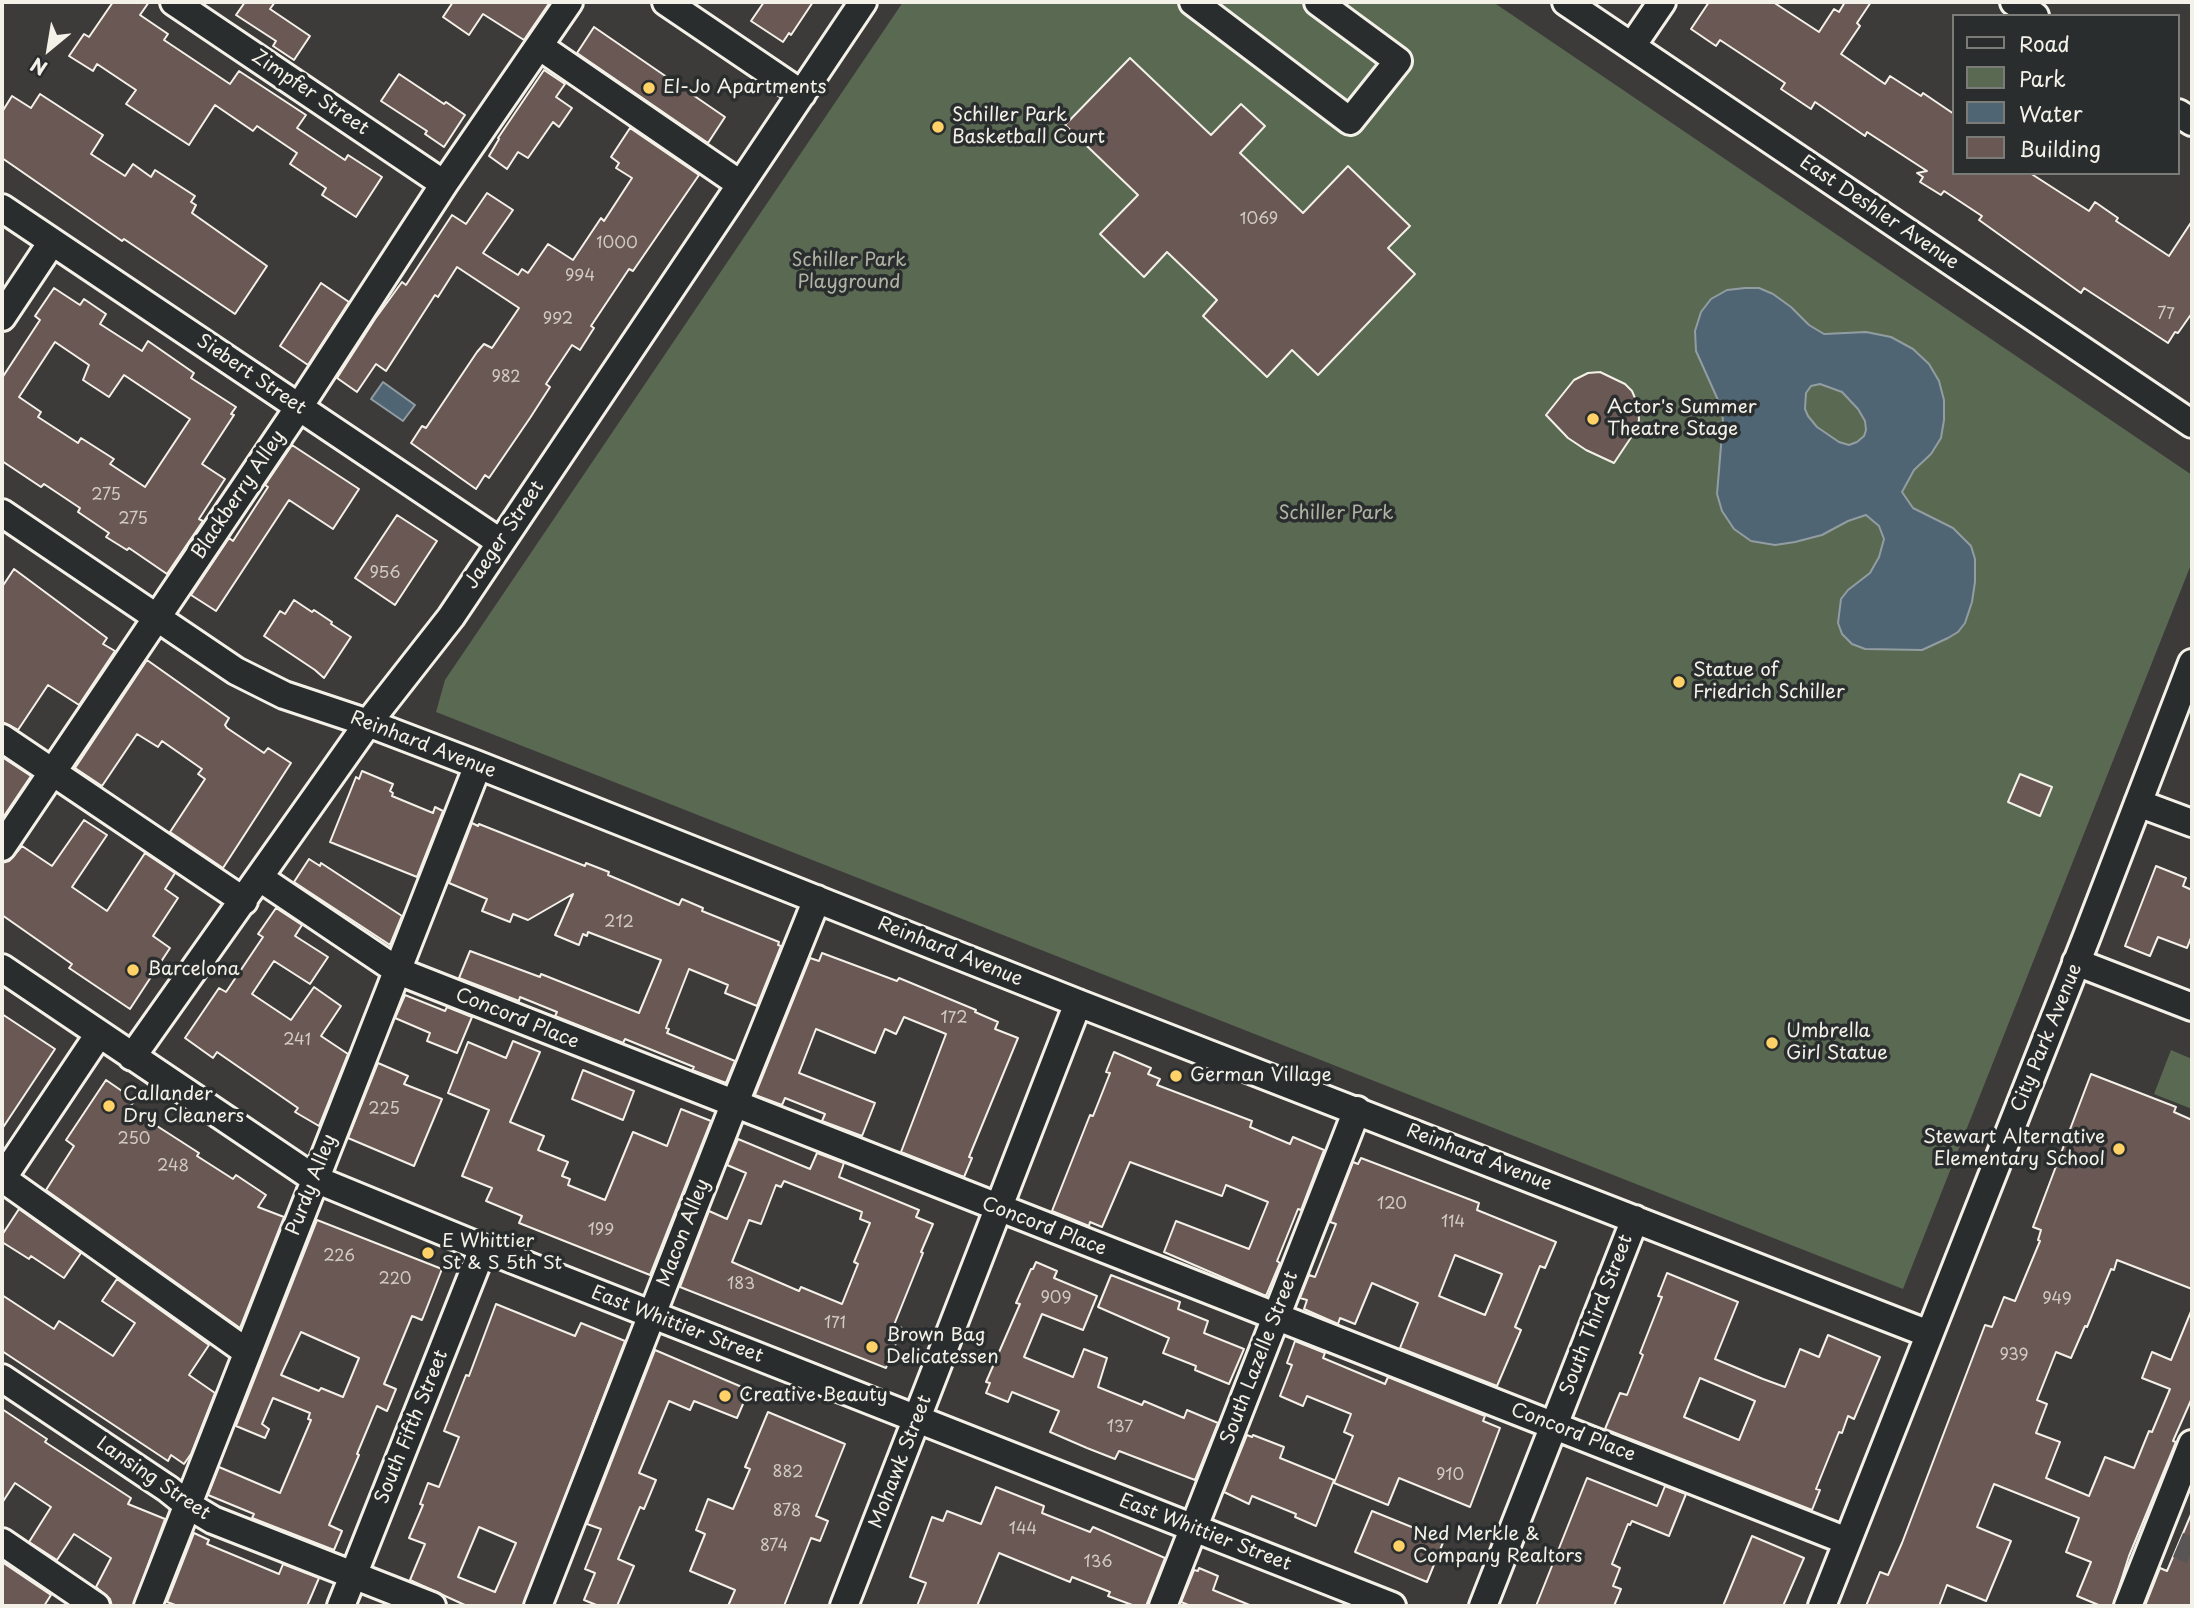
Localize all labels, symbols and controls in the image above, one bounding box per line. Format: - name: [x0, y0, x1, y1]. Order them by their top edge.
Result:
- north arrow: [14, 14, 84, 84]
- legend: [1952, 14, 2180, 175]
- text: Road: [2019, 27, 2070, 59]
- street label: Zimpfer Street: [247, 46, 373, 140]
- text: N: [25, 51, 52, 83]
- text: Park: [2019, 62, 2066, 94]
- place label: El-Jo Apartments: [663, 77, 827, 99]
- marker: El-Jo Apartments: [641, 80, 657, 96]
- text: Water: [2019, 97, 2082, 129]
- place label: Schiller Park Basketball Court: [952, 105, 1105, 149]
- marker: Schiller Park Basketball Court: [930, 119, 946, 135]
- text: Building: [2019, 132, 2101, 164]
- street label: East Deshler Avenue: [1795, 151, 1963, 275]
- house number: 1069: [1240, 210, 1278, 230]
- house number: 1000: [596, 234, 638, 254]
- park label: Schiller Park Playground: [791, 250, 907, 294]
- house number: 994: [565, 267, 595, 287]
- house number: 77: [2157, 305, 2175, 325]
- house number: 992: [543, 310, 573, 330]
- street label: Siebert Street: [192, 330, 310, 420]
- house number: 982: [491, 368, 521, 388]
- place label: Actor's Summer Theatre Stage: [1607, 397, 1757, 441]
- marker: Actor's Summer Theatre Stage: [1585, 411, 1601, 427]
- street label: Blackberry Alley: [187, 426, 291, 564]
- street label: Jaeger Street: [461, 477, 549, 593]
- house number: 275: [91, 486, 121, 506]
- park label: Schiller Park: [1278, 503, 1394, 525]
- house number: 275: [118, 510, 148, 530]
- house number: 956: [370, 564, 400, 584]
- place label: Statue of Friedrich Schiller: [1693, 660, 1845, 704]
- marker: Statue of Friedrich Schiller: [1671, 674, 1687, 690]
- street label: Reinhard Avenue: [347, 707, 499, 783]
- house number: 212: [604, 913, 634, 933]
- street label: Reinhard Avenue: [874, 913, 1026, 991]
- place label: Barcelona: [147, 959, 240, 981]
- street label: City Park Avenue: [2007, 960, 2087, 1116]
- marker: Barcelona: [125, 962, 141, 978]
- street label: Concord Place: [452, 984, 582, 1054]
- house number: 172: [940, 1009, 968, 1029]
- place label: Umbrella Girl Statue: [1786, 1021, 1888, 1065]
- house number: 241: [283, 1031, 311, 1051]
- marker: Umbrella Girl Statue: [1764, 1035, 1780, 1051]
- place label: German Village: [1190, 1065, 1332, 1087]
- marker: German Village: [1168, 1068, 1184, 1084]
- place label: Callander Dry Cleaners: [123, 1084, 244, 1128]
- marker: Callander Dry Cleaners: [101, 1098, 117, 1114]
- house number: 225: [368, 1100, 400, 1120]
- street label: Reinhard Avenue: [1403, 1120, 1555, 1196]
- place label: Stewart Alternative Elementary School: [1923, 1127, 2105, 1171]
- house number: 250: [118, 1130, 150, 1150]
- street label: Purdy Alley: [282, 1131, 342, 1239]
- marker: Stewart Alternative Elementary School: [2111, 1141, 2127, 1157]
- house number: 248: [157, 1157, 189, 1177]
- street label: Macon Alley: [653, 1176, 715, 1290]
- street label: Concord Place: [979, 1193, 1109, 1261]
- house number: 120: [1377, 1195, 1407, 1215]
- house number: 114: [1441, 1213, 1465, 1233]
- house number: 199: [588, 1221, 614, 1241]
- place label: E Whittier St & S 5th St: [442, 1231, 562, 1275]
- street label: South Third Street: [1556, 1232, 1638, 1398]
- marker: E Whittier St & S 5th St: [420, 1245, 436, 1261]
- house number: 226: [323, 1247, 355, 1267]
- street label: South Lazelle Street: [1217, 1268, 1303, 1448]
- house number: 220: [378, 1270, 412, 1290]
- house number: 183: [727, 1275, 755, 1295]
- street label: East Whittier Street: [588, 1282, 766, 1368]
- house number: 909: [1040, 1289, 1072, 1309]
- house number: 949: [2042, 1290, 2072, 1310]
- house number: 171: [824, 1314, 846, 1334]
- place label: Brown Bag Delicatessen: [886, 1325, 999, 1369]
- marker: Brown Bag Delicatessen: [864, 1339, 880, 1355]
- house number: 939: [1999, 1346, 2029, 1366]
- street label: South Fifth Street: [371, 1347, 453, 1507]
- place label: Creative Beauty: [739, 1385, 888, 1407]
- marker: Creative Beauty: [717, 1388, 733, 1404]
- street label: Mohawk Street: [865, 1392, 937, 1532]
- street label: Concord Place: [1508, 1399, 1638, 1467]
- house number: 137: [1107, 1418, 1133, 1438]
- street label: Lansing Street: [92, 1433, 214, 1525]
- house number: 882: [773, 1463, 803, 1483]
- house number: 910: [1436, 1466, 1464, 1486]
- street label: East Whittier Street: [1116, 1490, 1294, 1576]
- house number: 878: [773, 1502, 801, 1522]
- house number: 144: [1009, 1520, 1037, 1540]
- place label: Ned Merkle & Company Realtors: [1413, 1524, 1582, 1568]
- house number: 874: [760, 1537, 788, 1557]
- marker: Ned Merkle & Company Realtors: [1391, 1538, 1407, 1554]
- house number: 136: [1083, 1553, 1113, 1573]

